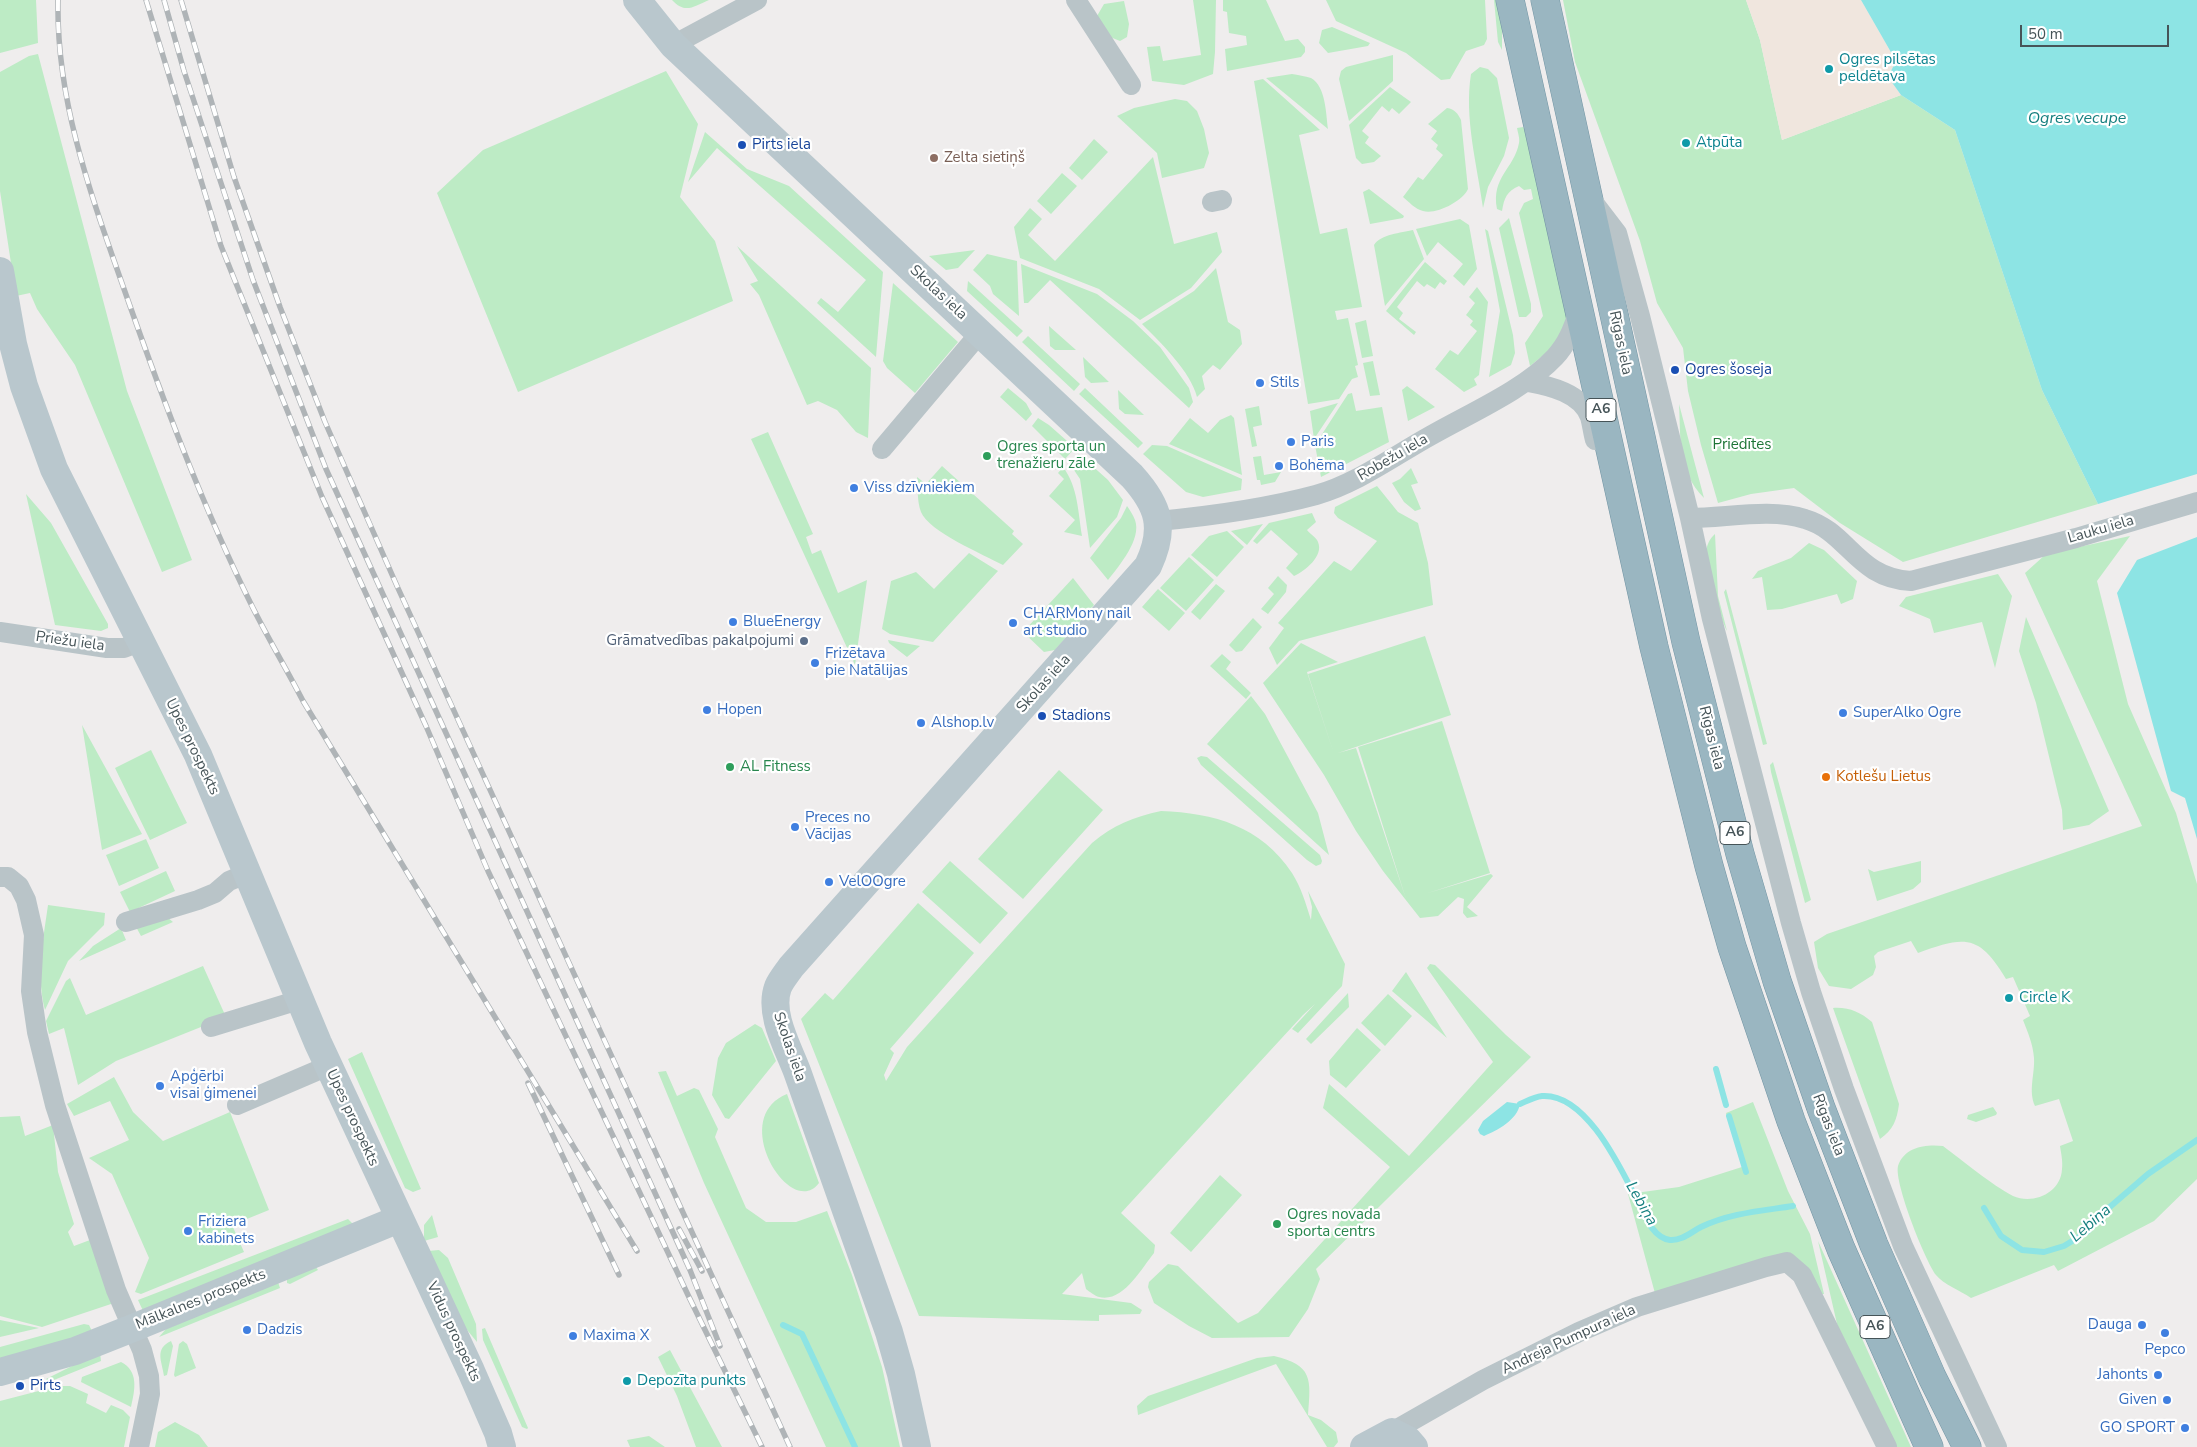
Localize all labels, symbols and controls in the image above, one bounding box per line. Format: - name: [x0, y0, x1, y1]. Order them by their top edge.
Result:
- scale bar: [2022, 15, 2171, 47]
- text: 50 m: [2028, 24, 2063, 44]
- place label: Ogres pilsētas peldētava: [1839, 51, 1936, 86]
- marker: Ogres pilsētas peldētava: [1823, 63, 1835, 75]
- water label: Ogres vecupe: [2028, 109, 2126, 129]
- place label: Atpūta: [1696, 134, 1742, 152]
- place label: Pirts iela: [752, 136, 811, 154]
- marker: Atpūta: [1680, 137, 1692, 149]
- marker: Pirts iela: [736, 139, 748, 151]
- place label: Zelta sietiņš: [944, 149, 1025, 167]
- marker: Zelta sietiņš: [928, 152, 940, 164]
- street label: Skolas iela: [905, 262, 971, 324]
- street label: Rīgas iela: [1604, 309, 1636, 377]
- place label: Ogres šoseja: [1685, 361, 1772, 379]
- marker: Ogres šoseja: [1669, 364, 1681, 376]
- place label: Stils: [1270, 374, 1300, 392]
- marker: Stils: [1254, 377, 1266, 389]
- road number: A6: [1586, 398, 1616, 422]
- street label: Robežu iela: [1355, 431, 1431, 485]
- place label: Paris: [1301, 433, 1334, 451]
- marker: Paris: [1285, 436, 1297, 448]
- park label: Priedītes: [1713, 436, 1771, 454]
- place label: Ogres sporta un trenažieru zāle: [997, 438, 1106, 473]
- marker: Ogres sporta un trenažieru zāle: [981, 450, 993, 462]
- place label: Bohēma: [1289, 457, 1345, 475]
- marker: Bohēma: [1273, 460, 1285, 472]
- place label: Viss dzīvniekiem: [864, 479, 975, 497]
- marker: Viss dzīvniekiem: [848, 482, 860, 494]
- street label: Lauku iela: [2066, 512, 2136, 548]
- place label: CHARMony nail art studio: [1023, 605, 1131, 640]
- place label: BlueEnergy: [743, 613, 821, 631]
- marker: BlueEnergy: [727, 616, 739, 628]
- marker: CHARMony nail art studio: [1007, 617, 1019, 629]
- street label: Priežu iela: [34, 628, 106, 656]
- place label: Grāmatvedības pakalpojumi: [606, 632, 794, 650]
- marker: Grāmatvedības pakalpojumi: [798, 635, 810, 647]
- place label: Frizētava pie Natālijas: [825, 645, 908, 680]
- street label: Skolas iela: [1013, 651, 1075, 717]
- marker: Frizētava pie Natālijas: [809, 657, 821, 669]
- street label: Upes prospekts: [161, 696, 223, 798]
- place label: Hopen: [717, 701, 762, 719]
- marker: Hopen: [701, 704, 713, 716]
- street label: Rīgas iela: [1694, 704, 1728, 772]
- place label: SuperAlko Ogre: [1853, 704, 1961, 722]
- place label: Stadions: [1052, 707, 1111, 725]
- marker: SuperAlko Ogre: [1837, 707, 1849, 719]
- marker: Stadions: [1036, 710, 1048, 722]
- place label: Alshop.lv: [931, 714, 994, 732]
- marker: Alshop.lv: [915, 717, 927, 729]
- place label: AL Fitness: [740, 758, 811, 776]
- marker: AL Fitness: [724, 761, 736, 773]
- place label: Kotlešu Lietus: [1836, 768, 1931, 786]
- marker: Kotlešu Lietus: [1820, 771, 1832, 783]
- place label: Preces no Vācijas: [805, 809, 870, 844]
- marker: Preces no Vācijas: [789, 821, 801, 833]
- road number: A6: [1720, 821, 1750, 844]
- place label: VelOOgre: [839, 873, 906, 891]
- marker: VelOOgre: [823, 876, 835, 888]
- place label: Circle K: [2019, 989, 2070, 1007]
- marker: Circle K: [2003, 992, 2015, 1004]
- street label: Skolas iela: [769, 1010, 809, 1084]
- street label: Upes prospekts: [322, 1067, 382, 1169]
- place label: Apģērbi visai ģimenei: [170, 1068, 257, 1103]
- marker: Apģērbi visai ģimenei: [154, 1080, 166, 1092]
- street label: Rīgas iela: [1808, 1091, 1848, 1159]
- water label: Lebiņa: [1621, 1179, 1661, 1229]
- water label: Lebiņa: [2067, 1201, 2115, 1247]
- place label: Ogres novada sporta centrs: [1287, 1206, 1381, 1241]
- place label: Friziera kabinets: [198, 1213, 255, 1248]
- marker: Ogres novada sporta centrs: [1271, 1218, 1283, 1230]
- marker: Friziera kabinets: [182, 1225, 194, 1237]
- street label: Mālkalnes prospekts: [133, 1266, 269, 1334]
- street label: Vidus prospekts: [422, 1279, 484, 1385]
- street label: Andreja Pumpura iela: [1499, 1301, 1639, 1379]
- road number: A6: [1860, 1315, 1890, 1338]
- place label: Dauga: [2088, 1316, 2132, 1334]
- marker: Dauga: [2136, 1319, 2148, 1331]
- place label: Dadzis: [257, 1321, 302, 1339]
- marker: Dadzis: [241, 1324, 253, 1336]
- place label: Maxima X: [583, 1327, 650, 1345]
- marker: Pepco: [2159, 1327, 2171, 1339]
- marker: Maxima X: [567, 1330, 579, 1342]
- place label: Pepco: [2144, 1341, 2186, 1359]
- place label: Jahonts: [2097, 1366, 2148, 1384]
- marker: Jahonts: [2152, 1369, 2164, 1381]
- place label: Depozīta punkts: [637, 1372, 746, 1390]
- marker: Depozīta punkts: [621, 1375, 633, 1387]
- place label: Pirts: [30, 1377, 61, 1395]
- marker: Pirts: [14, 1380, 26, 1392]
- place label: Given: [2119, 1391, 2157, 1409]
- marker: Given: [2161, 1394, 2173, 1406]
- place label: GO SPORT: [2100, 1419, 2175, 1437]
- marker: GO SPORT: [2179, 1422, 2191, 1434]

